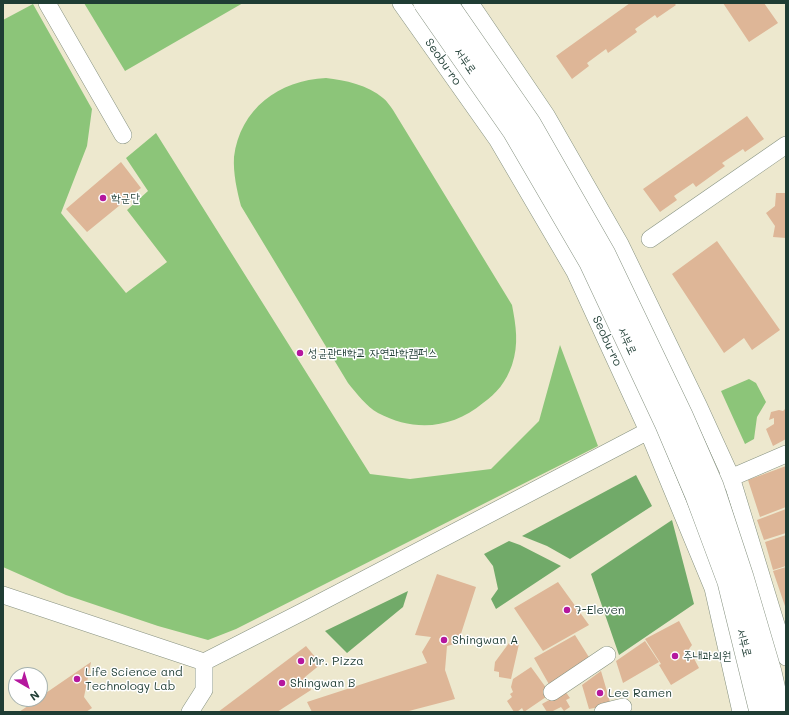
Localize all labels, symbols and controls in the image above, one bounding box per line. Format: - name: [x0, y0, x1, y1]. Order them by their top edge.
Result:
- street label: Seobu-ro: [422, 36, 464, 88]
- street label: 서부로: [451, 45, 479, 77]
- place label: 학군단: [111, 191, 140, 205]
- marker: 학군단: [98, 193, 108, 203]
- street label: Seobu-ro: [589, 314, 625, 368]
- street label: 서부로: [614, 325, 640, 357]
- place label: 성균관대학교 자연과학캠퍼스: [308, 346, 437, 360]
- marker: 성균관대학교 자연과학캠퍼스: [295, 348, 305, 358]
- place label: 7-Eleven: [575, 603, 624, 617]
- marker: 7-Eleven: [562, 605, 572, 615]
- street label: 서부로: [733, 627, 755, 659]
- place label: Shingwan A: [452, 633, 518, 647]
- marker: Shingwan A: [439, 635, 449, 645]
- place label: 주내과의원: [683, 649, 731, 663]
- marker: 주내과의원: [670, 651, 680, 661]
- place label: Mr. Pizza: [309, 654, 364, 668]
- marker: Mr. Pizza: [296, 656, 306, 666]
- place label: Life Science and Technology Lab: [85, 665, 183, 693]
- north arrow: [8, 667, 48, 707]
- marker: Life Science and Technology Lab: [72, 674, 82, 684]
- place label: Shingwan B: [290, 676, 356, 690]
- marker: Shingwan B: [277, 678, 287, 688]
- place label: Lee Ramen: [608, 686, 672, 700]
- text: N: [27, 688, 43, 705]
- marker: Lee Ramen: [595, 688, 605, 698]

